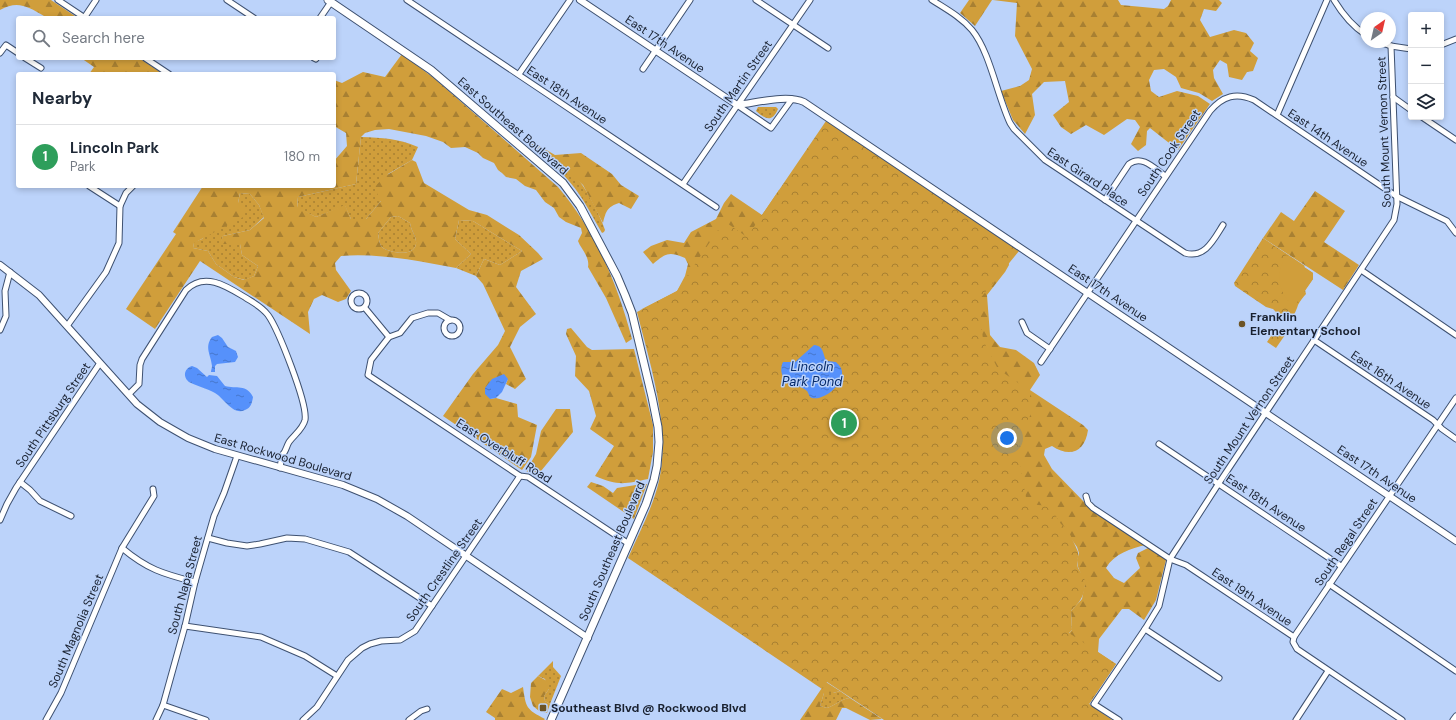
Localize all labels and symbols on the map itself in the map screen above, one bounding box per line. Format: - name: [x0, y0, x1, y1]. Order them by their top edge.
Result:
- street label: East 17th Avenue: [622, 11, 708, 77]
- north arrow: [1360, 12, 1396, 48]
- street label: South Martin Street: [700, 37, 776, 135]
- street label: South Mount Vernon Street: [1373, 56, 1395, 208]
- street label: East 18th Avenue: [524, 62, 610, 128]
- street label: East Southeast Boulevard: [454, 74, 572, 178]
- street label: East 14th Avenue: [1285, 105, 1371, 171]
- street label: South Cook Street: [1134, 106, 1204, 200]
- street label: East Girard Place: [1044, 144, 1132, 210]
- street label: East 17th Avenue: [1065, 260, 1151, 326]
- place label: Franklin Elementary School: [1250, 309, 1360, 339]
- marker: Franklin Elementary School: [1237, 319, 1247, 329]
- street label: East 16th Avenue: [1348, 347, 1435, 413]
- street label: South Mount Vernon Street: [1200, 353, 1298, 487]
- water label: Lincoln Park Pond: [782, 358, 843, 390]
- street label: South Pittsburg Street: [12, 359, 94, 471]
- pin: 1: [831, 408, 857, 438]
- street label: East Overbluff Road: [453, 415, 555, 487]
- your location: [997, 428, 1017, 448]
- street label: East Rockwood Boulevard: [212, 430, 354, 484]
- street label: East 17th Avenue: [1334, 441, 1420, 507]
- street label: East 18th Avenue: [1223, 470, 1309, 536]
- street label: South Southeast Boulevard: [575, 479, 649, 623]
- street label: South Regal Street: [1311, 495, 1381, 589]
- street label: South Crestline Street: [402, 515, 486, 625]
- street label: South Napa Street: [164, 533, 206, 636]
- street label: East 19th Avenue: [1209, 564, 1296, 630]
- street label: South Magnolia Street: [45, 571, 107, 690]
- place label: Southeast Blvd @ Rockwood Blvd: [551, 700, 747, 716]
- marker: Southeast Blvd @ Rockwood Blvd: [538, 703, 548, 713]

